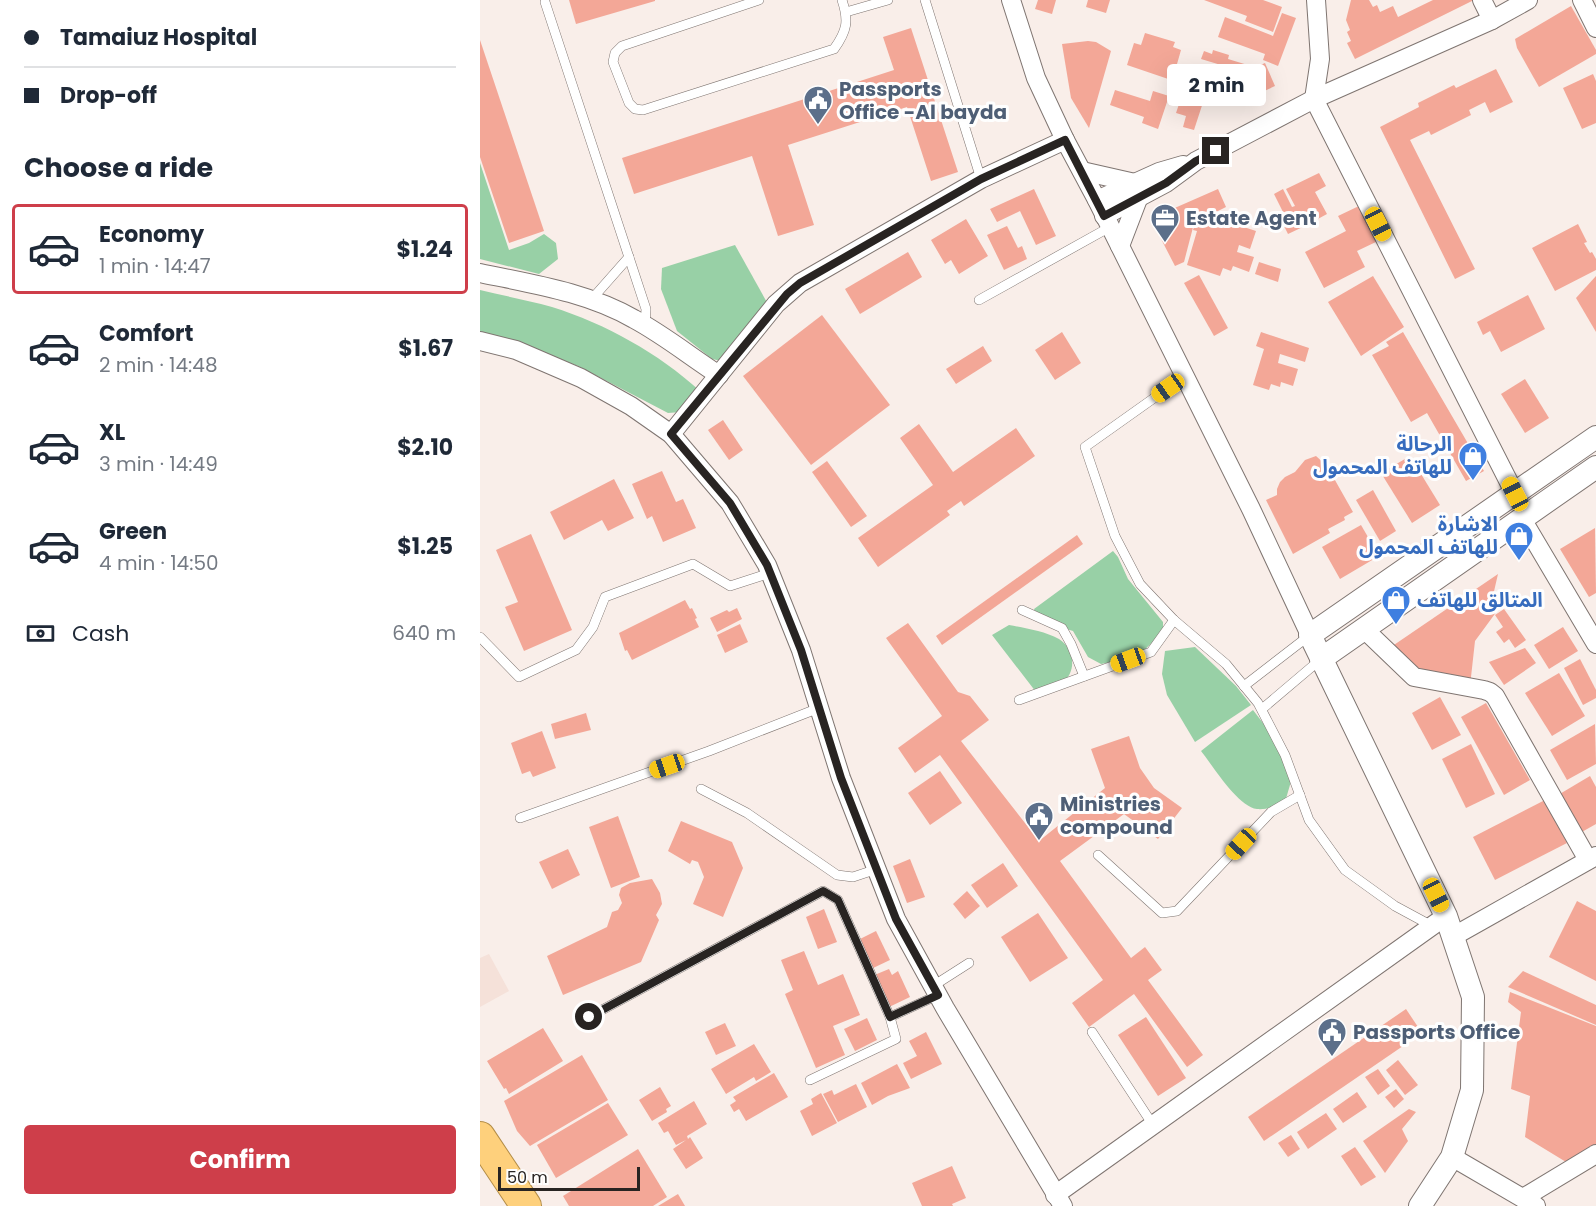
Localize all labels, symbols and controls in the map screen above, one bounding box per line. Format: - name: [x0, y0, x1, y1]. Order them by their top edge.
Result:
- text: Tamaiuz Hospital: [60, 22, 257, 53]
- callout: 2 min: [1166, 64, 1266, 106]
- text: 2 min: [1188, 71, 1245, 99]
- place label: Passports Office -Al bayda: [839, 75, 1007, 126]
- text: Drop-off: [60, 80, 157, 111]
- public building icon: Passports Office -Al bayda: [802, 84, 834, 126]
- route end: [1202, 137, 1229, 164]
- text: Choose a ride: [24, 149, 213, 186]
- office icon: Estate Agent: [1149, 202, 1181, 244]
- place label: Estate Agent: [1186, 204, 1317, 232]
- car: [1362, 204, 1394, 244]
- text: Economy: [99, 219, 204, 250]
- icon: car: [27, 222, 81, 276]
- text: $1.24: [397, 234, 453, 265]
- text: 1 min · 14:47: [99, 252, 211, 280]
- text: Comfort: [99, 318, 193, 349]
- icon: car: [27, 321, 81, 375]
- text: $1.67: [398, 333, 453, 364]
- text: 2 min · 14:48: [99, 351, 218, 379]
- car: [1148, 370, 1188, 406]
- text: XL: [99, 417, 125, 448]
- icon: car: [27, 420, 81, 474]
- place label: الرحالة للهاتف المحمول: [1313, 430, 1452, 481]
- text: $2.10: [397, 432, 453, 463]
- shop icon: الرحالة للهاتف المحمول: [1457, 440, 1489, 482]
- text: 3 min · 14:49: [99, 450, 218, 478]
- car: [1499, 474, 1531, 514]
- place label: الاشارة للهاتف المحمول: [1359, 510, 1498, 561]
- text: Green: [99, 516, 167, 547]
- icon: car: [27, 519, 81, 573]
- shop icon: الاشارة للهاتف المحمول: [1503, 520, 1535, 562]
- text: $1.25: [397, 531, 453, 562]
- text: 4 min · 14:50: [99, 549, 219, 577]
- shop icon: المتالق للهاتف: [1380, 584, 1412, 626]
- place label: المتالق للهاتف: [1417, 586, 1543, 614]
- icon: cash: [24, 617, 57, 650]
- text: Cash: [72, 618, 129, 649]
- text: 640 m: [392, 619, 456, 647]
- car: [1108, 645, 1148, 675]
- car: [647, 752, 687, 780]
- place label: Ministries compound: [1060, 790, 1173, 841]
- public building icon: Ministries compound: [1023, 800, 1055, 842]
- car: [1222, 825, 1260, 863]
- car: [1420, 875, 1452, 915]
- route start: [575, 1003, 602, 1030]
- public building icon: Passports Office: [1316, 1016, 1348, 1058]
- place label: Passports Office: [1353, 1018, 1520, 1046]
- button: Confirm: [24, 1125, 456, 1194]
- scale bar: [498, 1164, 640, 1192]
- text: 50 m: [507, 1166, 548, 1189]

